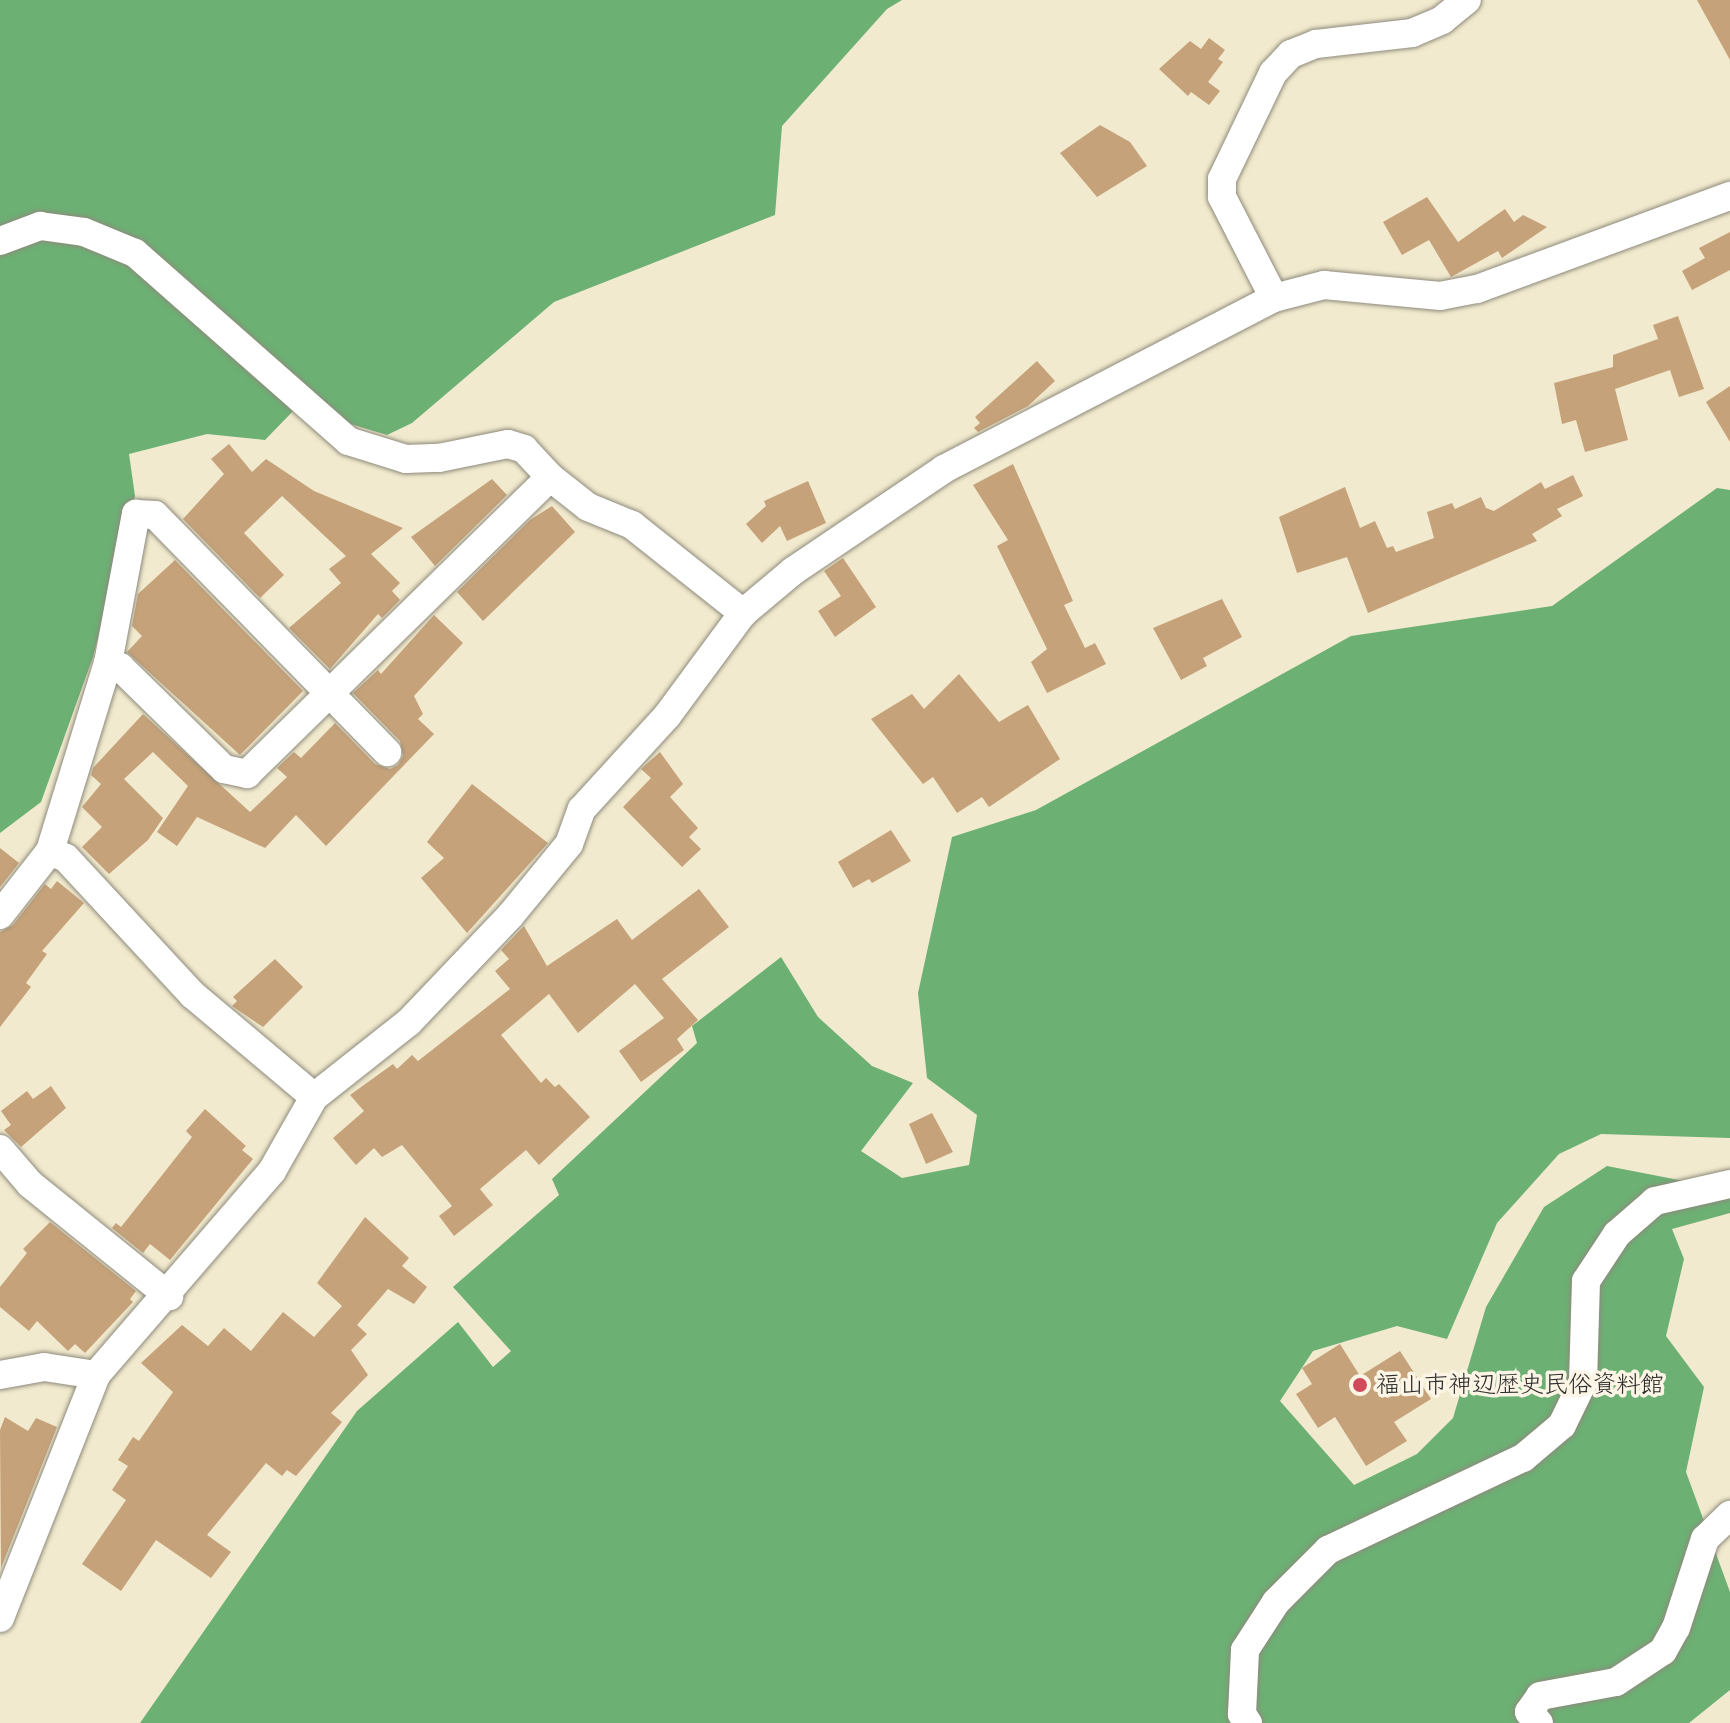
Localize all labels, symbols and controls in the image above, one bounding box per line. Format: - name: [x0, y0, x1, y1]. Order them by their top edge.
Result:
- place label: 福山市神辺歴史民俗資料館: [1376, 1371, 1664, 1399]
- marker: 福山市神辺歴史民俗資料館: [1351, 1376, 1369, 1394]

